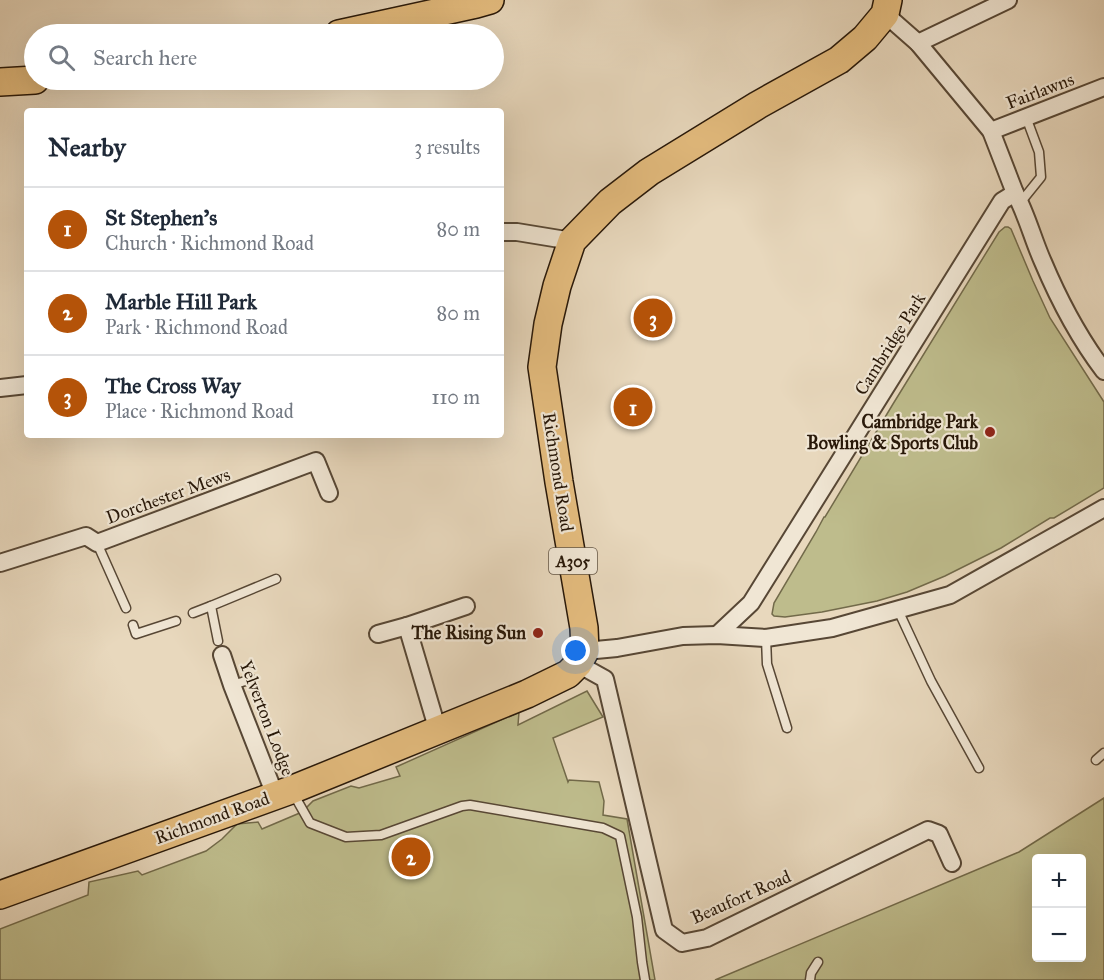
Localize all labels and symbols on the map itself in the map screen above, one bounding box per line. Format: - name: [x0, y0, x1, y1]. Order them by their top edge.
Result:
- street label: Fairlawns: [1003, 68, 1077, 114]
- street label: Cambridge Park: [850, 288, 931, 400]
- pin: 3: [634, 296, 672, 340]
- pin: 1: [614, 384, 652, 430]
- street label: Richmond Road: [538, 411, 578, 533]
- place label: Cambridge Park Bowling & Sports Club: [807, 411, 979, 455]
- marker: Cambridge Park Bowling & Sports Club: [983, 425, 997, 439]
- street label: Dorchester Mews: [103, 463, 233, 529]
- road number: A305: [549, 548, 597, 574]
- place label: The Rising Sun: [411, 622, 526, 645]
- marker: The Rising Sun: [531, 626, 545, 640]
- your location: [561, 636, 590, 665]
- street label: Yelverton Lodge: [234, 657, 299, 779]
- street label: Richmond Road: [152, 787, 272, 849]
- pin: 2: [392, 834, 430, 880]
- street label: Beaufort Road: [688, 865, 794, 929]

